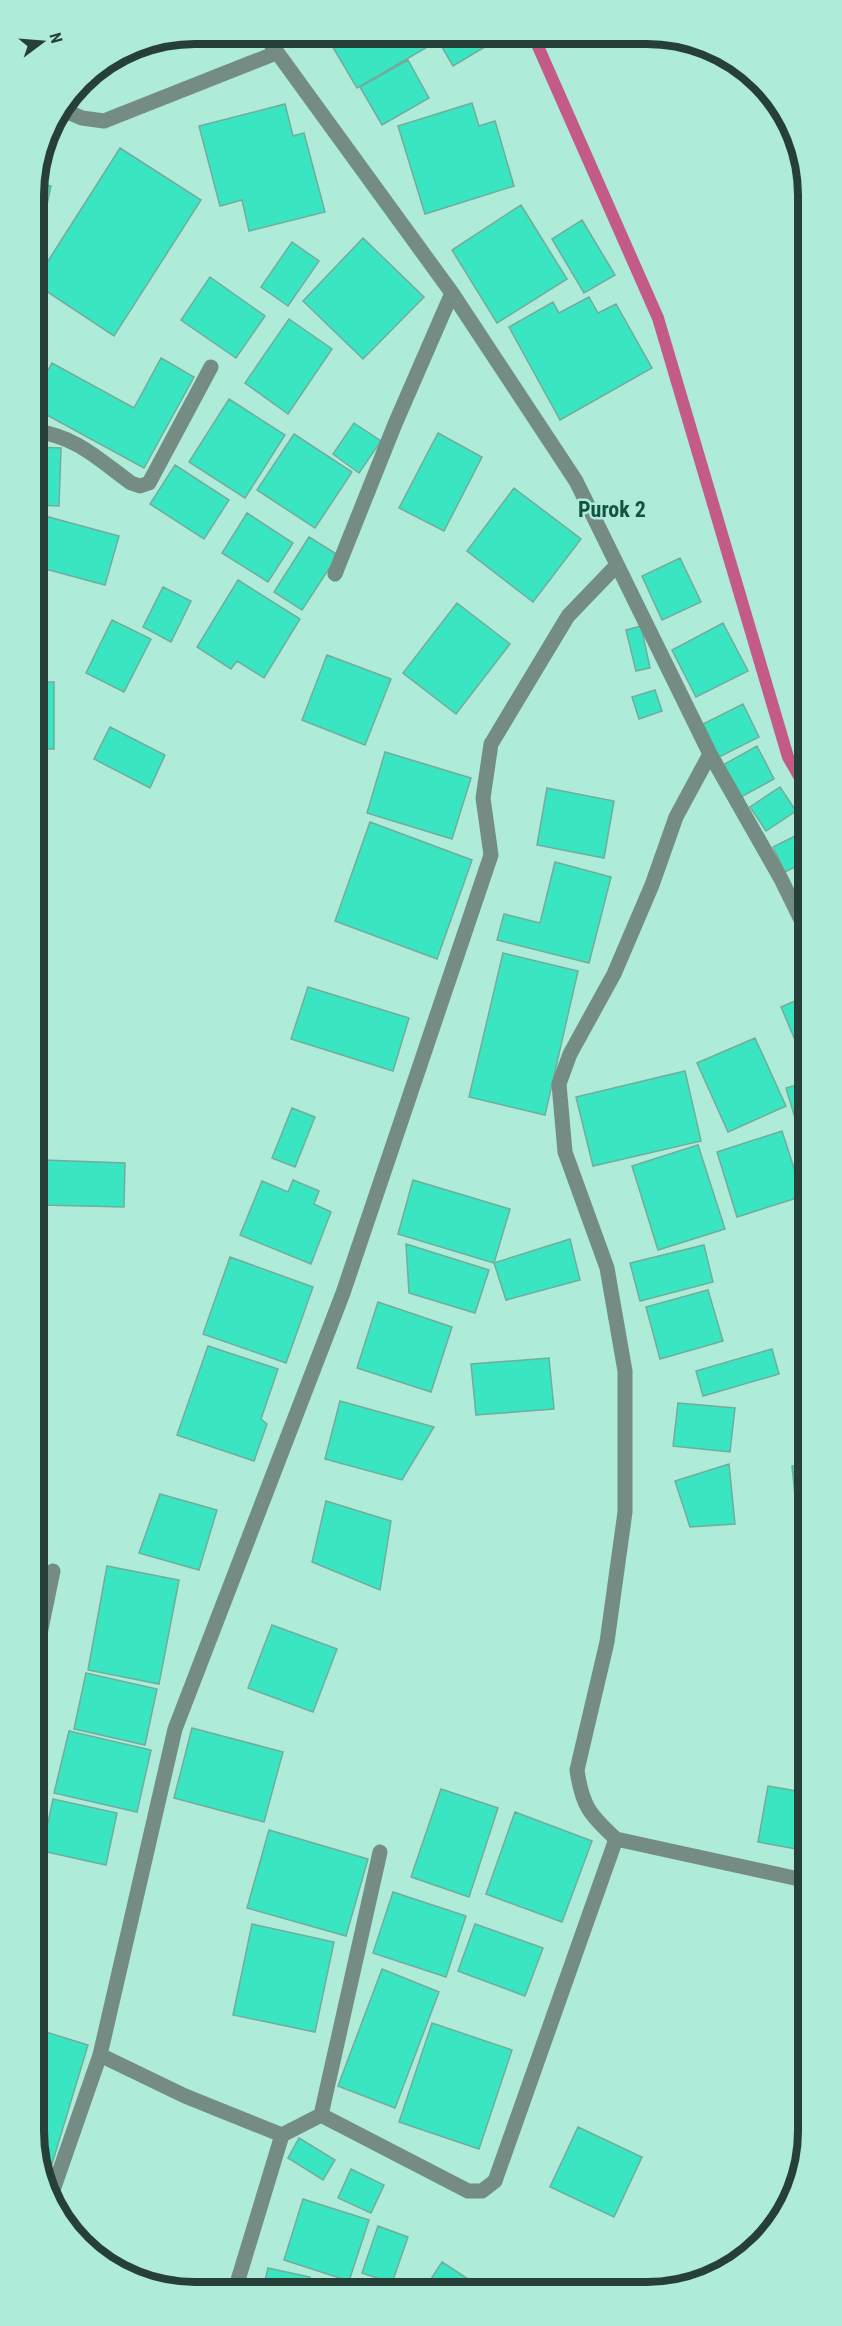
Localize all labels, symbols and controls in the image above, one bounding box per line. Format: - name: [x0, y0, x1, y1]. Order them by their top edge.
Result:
- north arrow: [12, 12, 72, 72]
- text: N: [45, 31, 66, 45]
- district label: Purok 2: [578, 497, 646, 522]

